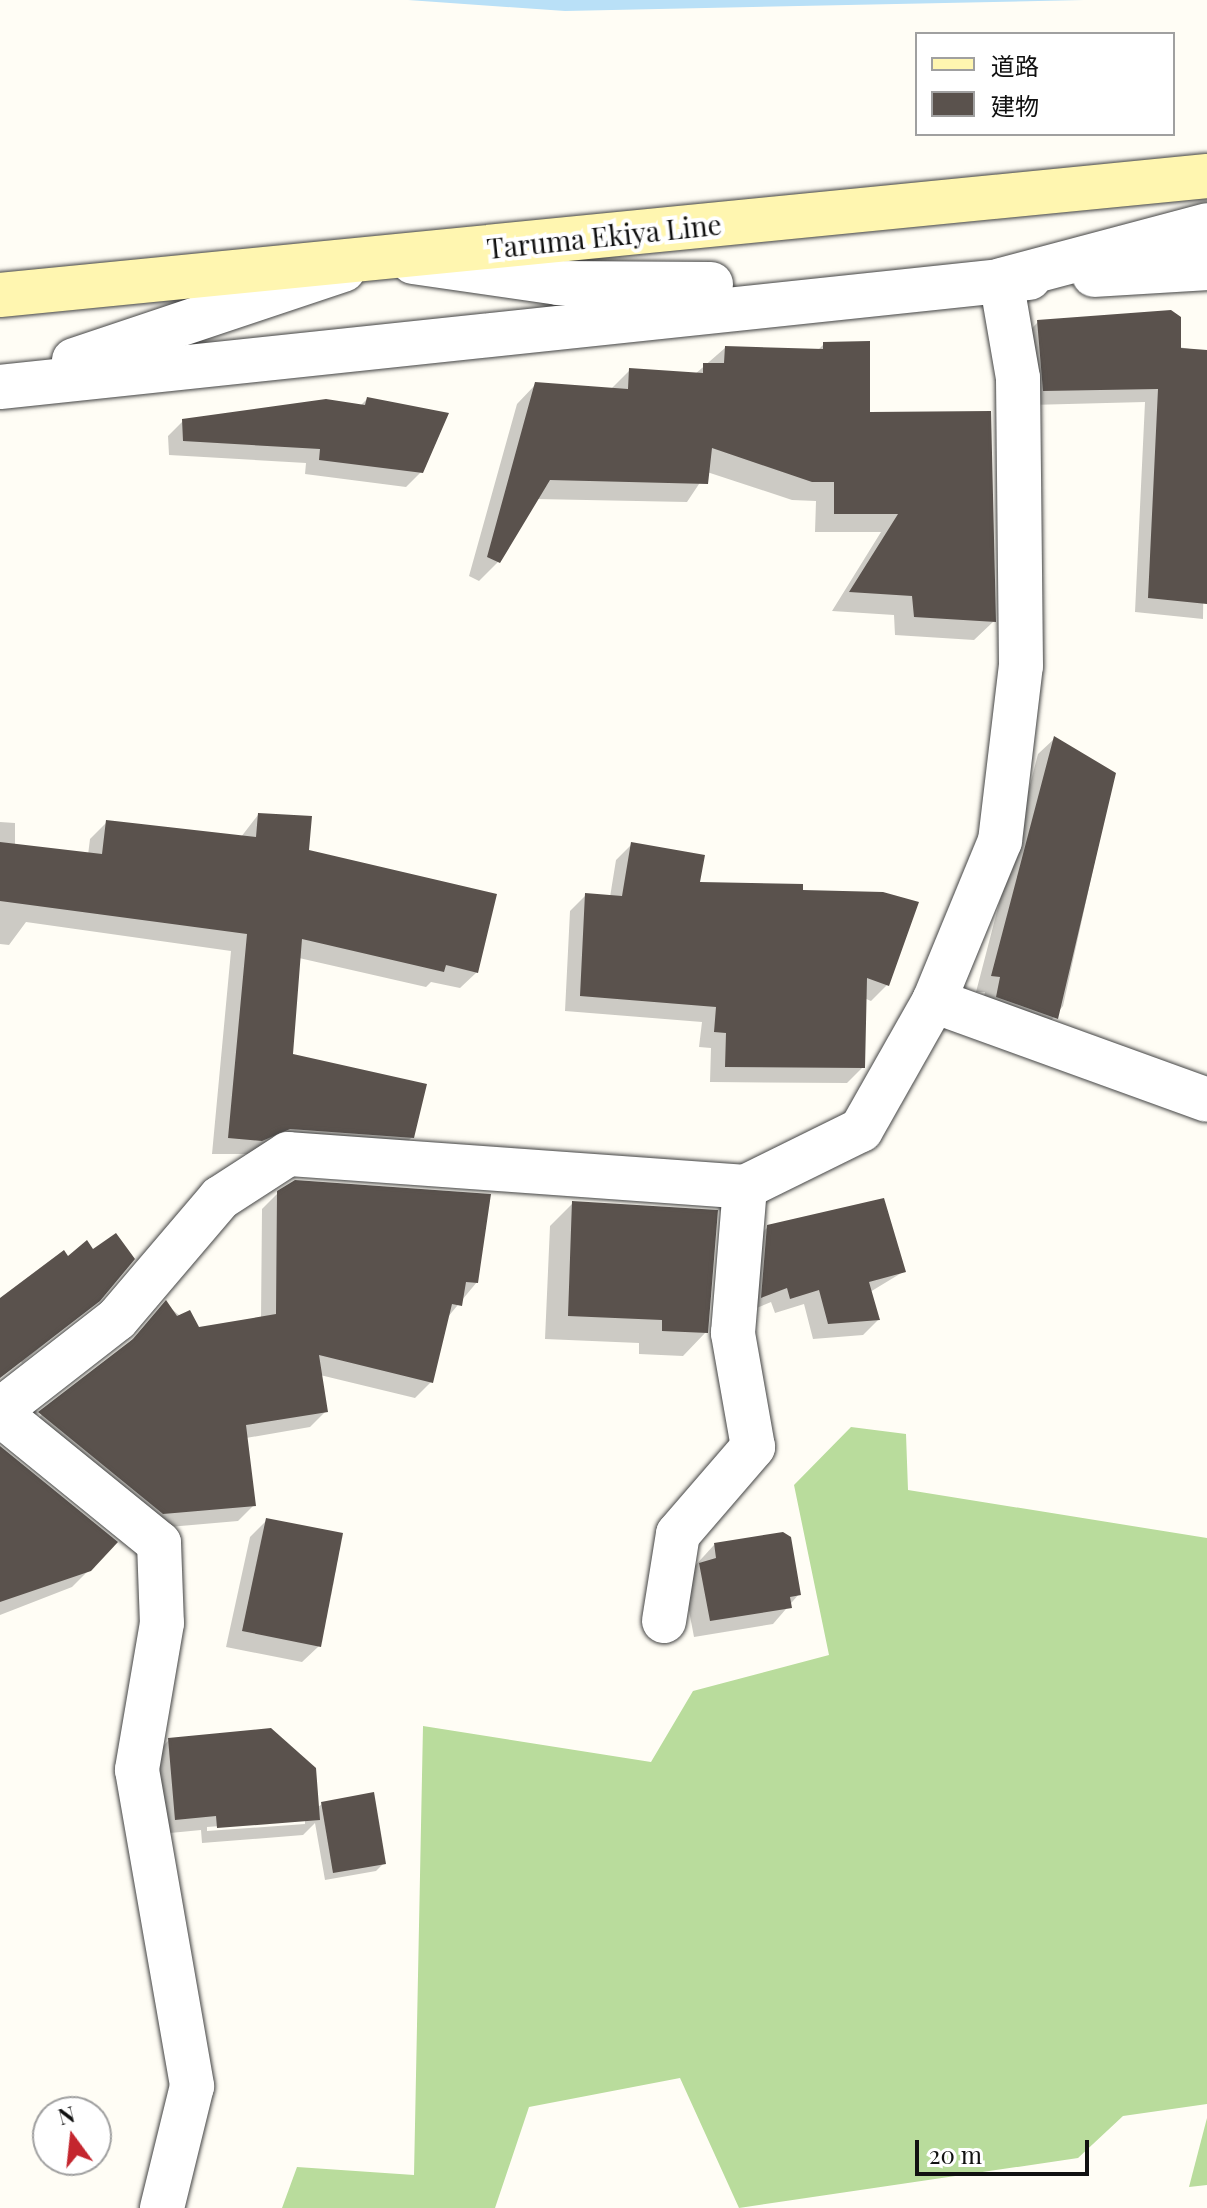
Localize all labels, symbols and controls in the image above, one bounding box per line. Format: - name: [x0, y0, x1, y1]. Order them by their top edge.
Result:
- legend: [915, 32, 1175, 136]
- text: 道路: [991, 49, 1039, 81]
- text: 建物: [991, 89, 1039, 121]
- street label: Taruma Ekiya Line: [485, 207, 723, 265]
- north arrow: [32, 2096, 112, 2176]
- text: N: [55, 2098, 78, 2131]
- scale bar: [919, 2124, 1093, 2174]
- text: 20 m: [929, 2138, 982, 2170]

